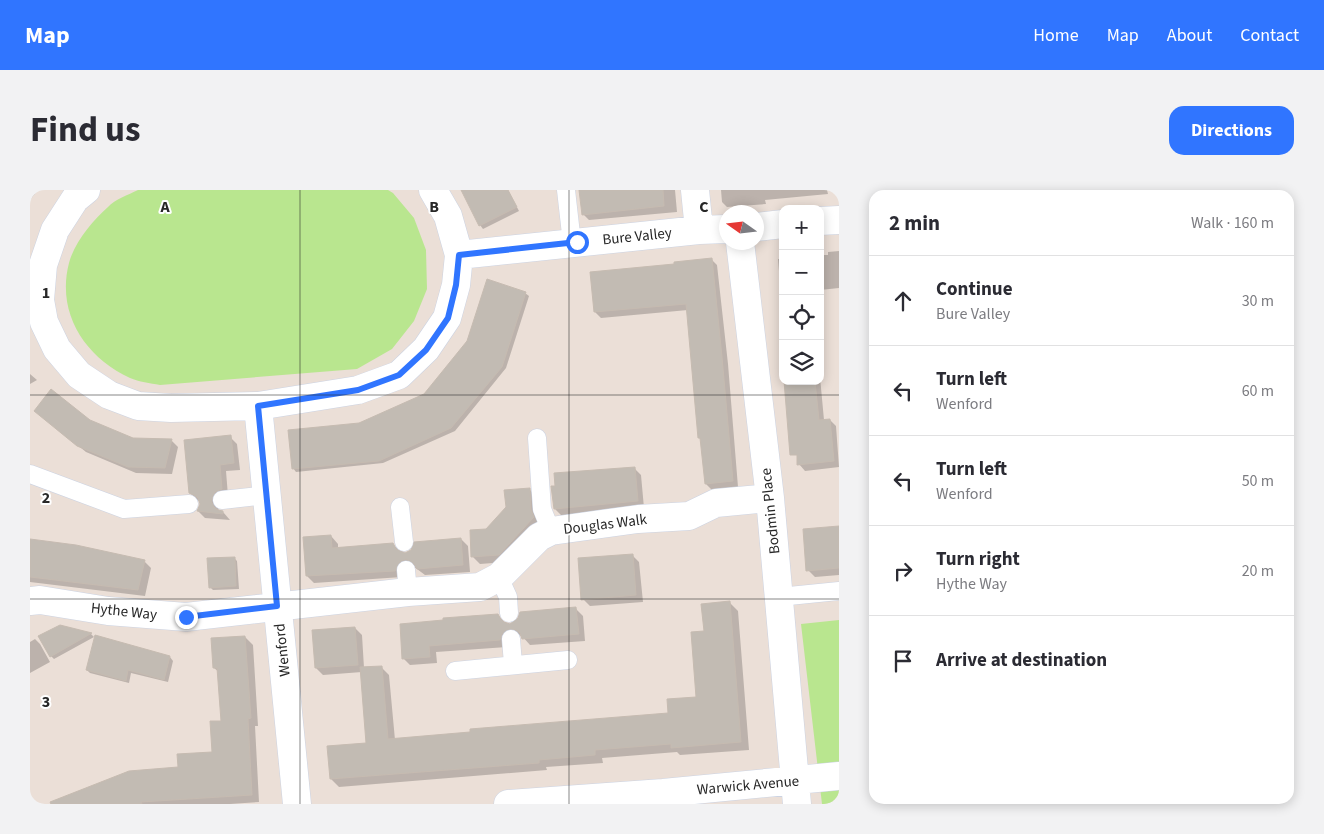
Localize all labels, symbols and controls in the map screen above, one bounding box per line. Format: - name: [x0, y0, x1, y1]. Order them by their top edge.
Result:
- text: Map: [25, 18, 70, 53]
- text: Home: [1033, 23, 1079, 48]
- text: Map: [1107, 23, 1139, 48]
- text: About: [1167, 23, 1212, 48]
- text: Contact: [1240, 23, 1299, 48]
- text: Find us: [30, 105, 140, 155]
- button: Directions: [1169, 106, 1294, 155]
- text: A: [159, 196, 170, 218]
- text: B: [429, 196, 439, 218]
- text: C: [699, 196, 709, 218]
- north arrow: [719, 205, 764, 250]
- map controls: [779, 205, 824, 385]
- button: +: [779, 205, 824, 250]
- text: 2 min: [889, 208, 940, 238]
- text: Walk · 160 m: [1191, 212, 1274, 234]
- street label: Bure Valley: [601, 222, 673, 251]
- route start: [566, 231, 589, 254]
- button: −: [779, 250, 824, 295]
- text: Continue: [936, 276, 1013, 303]
- text: 1: [42, 282, 50, 304]
- icon: ahead: [889, 287, 917, 315]
- text: 30 m: [1242, 290, 1274, 312]
- button: locate: [779, 295, 824, 340]
- text: Bure Valley: [936, 303, 1010, 325]
- button: layers: [779, 340, 824, 385]
- text: Turn left: [936, 366, 1007, 393]
- icon: left: [889, 377, 917, 405]
- text: 60 m: [1242, 380, 1274, 402]
- text: Wenford: [936, 393, 993, 415]
- text: Turn left: [936, 456, 1007, 483]
- street label: Bodmin Place: [756, 467, 785, 555]
- icon: left: [889, 467, 917, 495]
- text: 50 m: [1242, 470, 1274, 492]
- text: Wenford: [936, 483, 993, 505]
- text: 2: [42, 487, 50, 509]
- street label: Douglas Walk: [562, 509, 649, 540]
- text: Turn right: [936, 546, 1020, 573]
- icon: right: [889, 557, 917, 585]
- text: 20 m: [1242, 560, 1274, 582]
- text: Hythe Way: [936, 573, 1007, 595]
- street label: Hythe Way: [90, 598, 158, 625]
- route end: [175, 606, 198, 629]
- street label: Wenford: [269, 622, 296, 677]
- icon: arrive: [889, 647, 917, 675]
- text: Arrive at destination: [936, 647, 1107, 674]
- text: 3: [42, 691, 50, 713]
- street label: Warwick Avenue: [696, 771, 800, 800]

